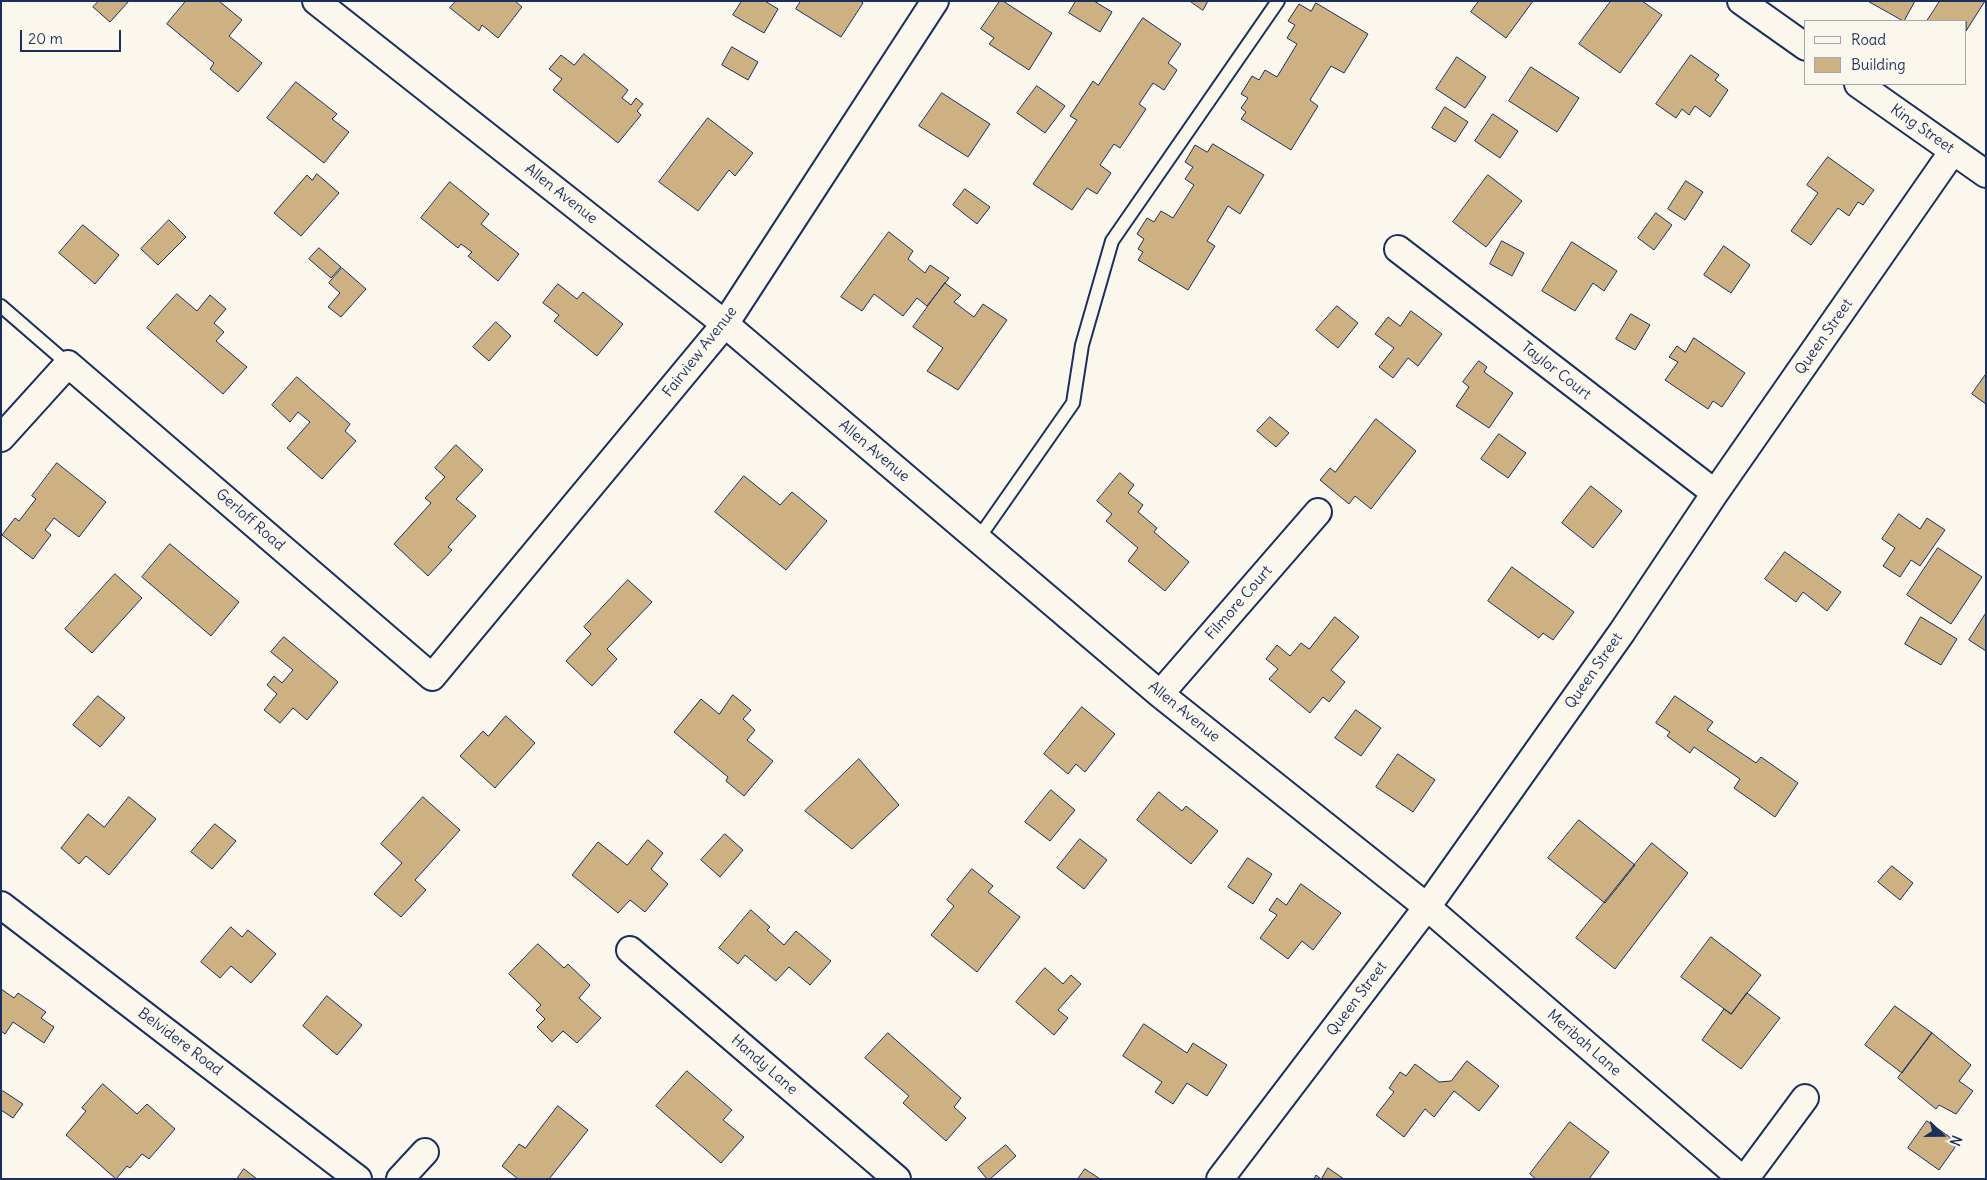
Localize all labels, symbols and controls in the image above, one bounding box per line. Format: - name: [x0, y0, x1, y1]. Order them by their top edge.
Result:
- scale bar: [22, 20, 124, 52]
- legend: [1804, 20, 1967, 85]
- text: 20 m: [28, 29, 63, 48]
- text: Road: [1851, 30, 1886, 49]
- text: Building: [1851, 55, 1906, 74]
- street label: King Street: [1887, 101, 1957, 157]
- street label: Allen Avenue: [521, 160, 601, 228]
- street label: Queen Street: [1791, 296, 1857, 378]
- street label: Fairview Avenue: [659, 303, 741, 401]
- street label: Taylor Court: [1518, 338, 1594, 404]
- street label: Allen Avenue: [835, 416, 913, 486]
- street label: Gerloff Road: [212, 485, 288, 555]
- street label: Filmore Court: [1202, 562, 1276, 644]
- street label: Queen Street: [1561, 630, 1627, 712]
- street label: Allen Avenue: [1145, 678, 1223, 746]
- street label: Queen Street: [1323, 958, 1391, 1040]
- street label: Belvidere Road: [134, 1004, 226, 1080]
- street label: Meribah Lane: [1543, 1006, 1625, 1080]
- street label: Handy Lane: [727, 1031, 801, 1099]
- north arrow: [1917, 1110, 1967, 1160]
- text: N: [1946, 1133, 1966, 1148]

